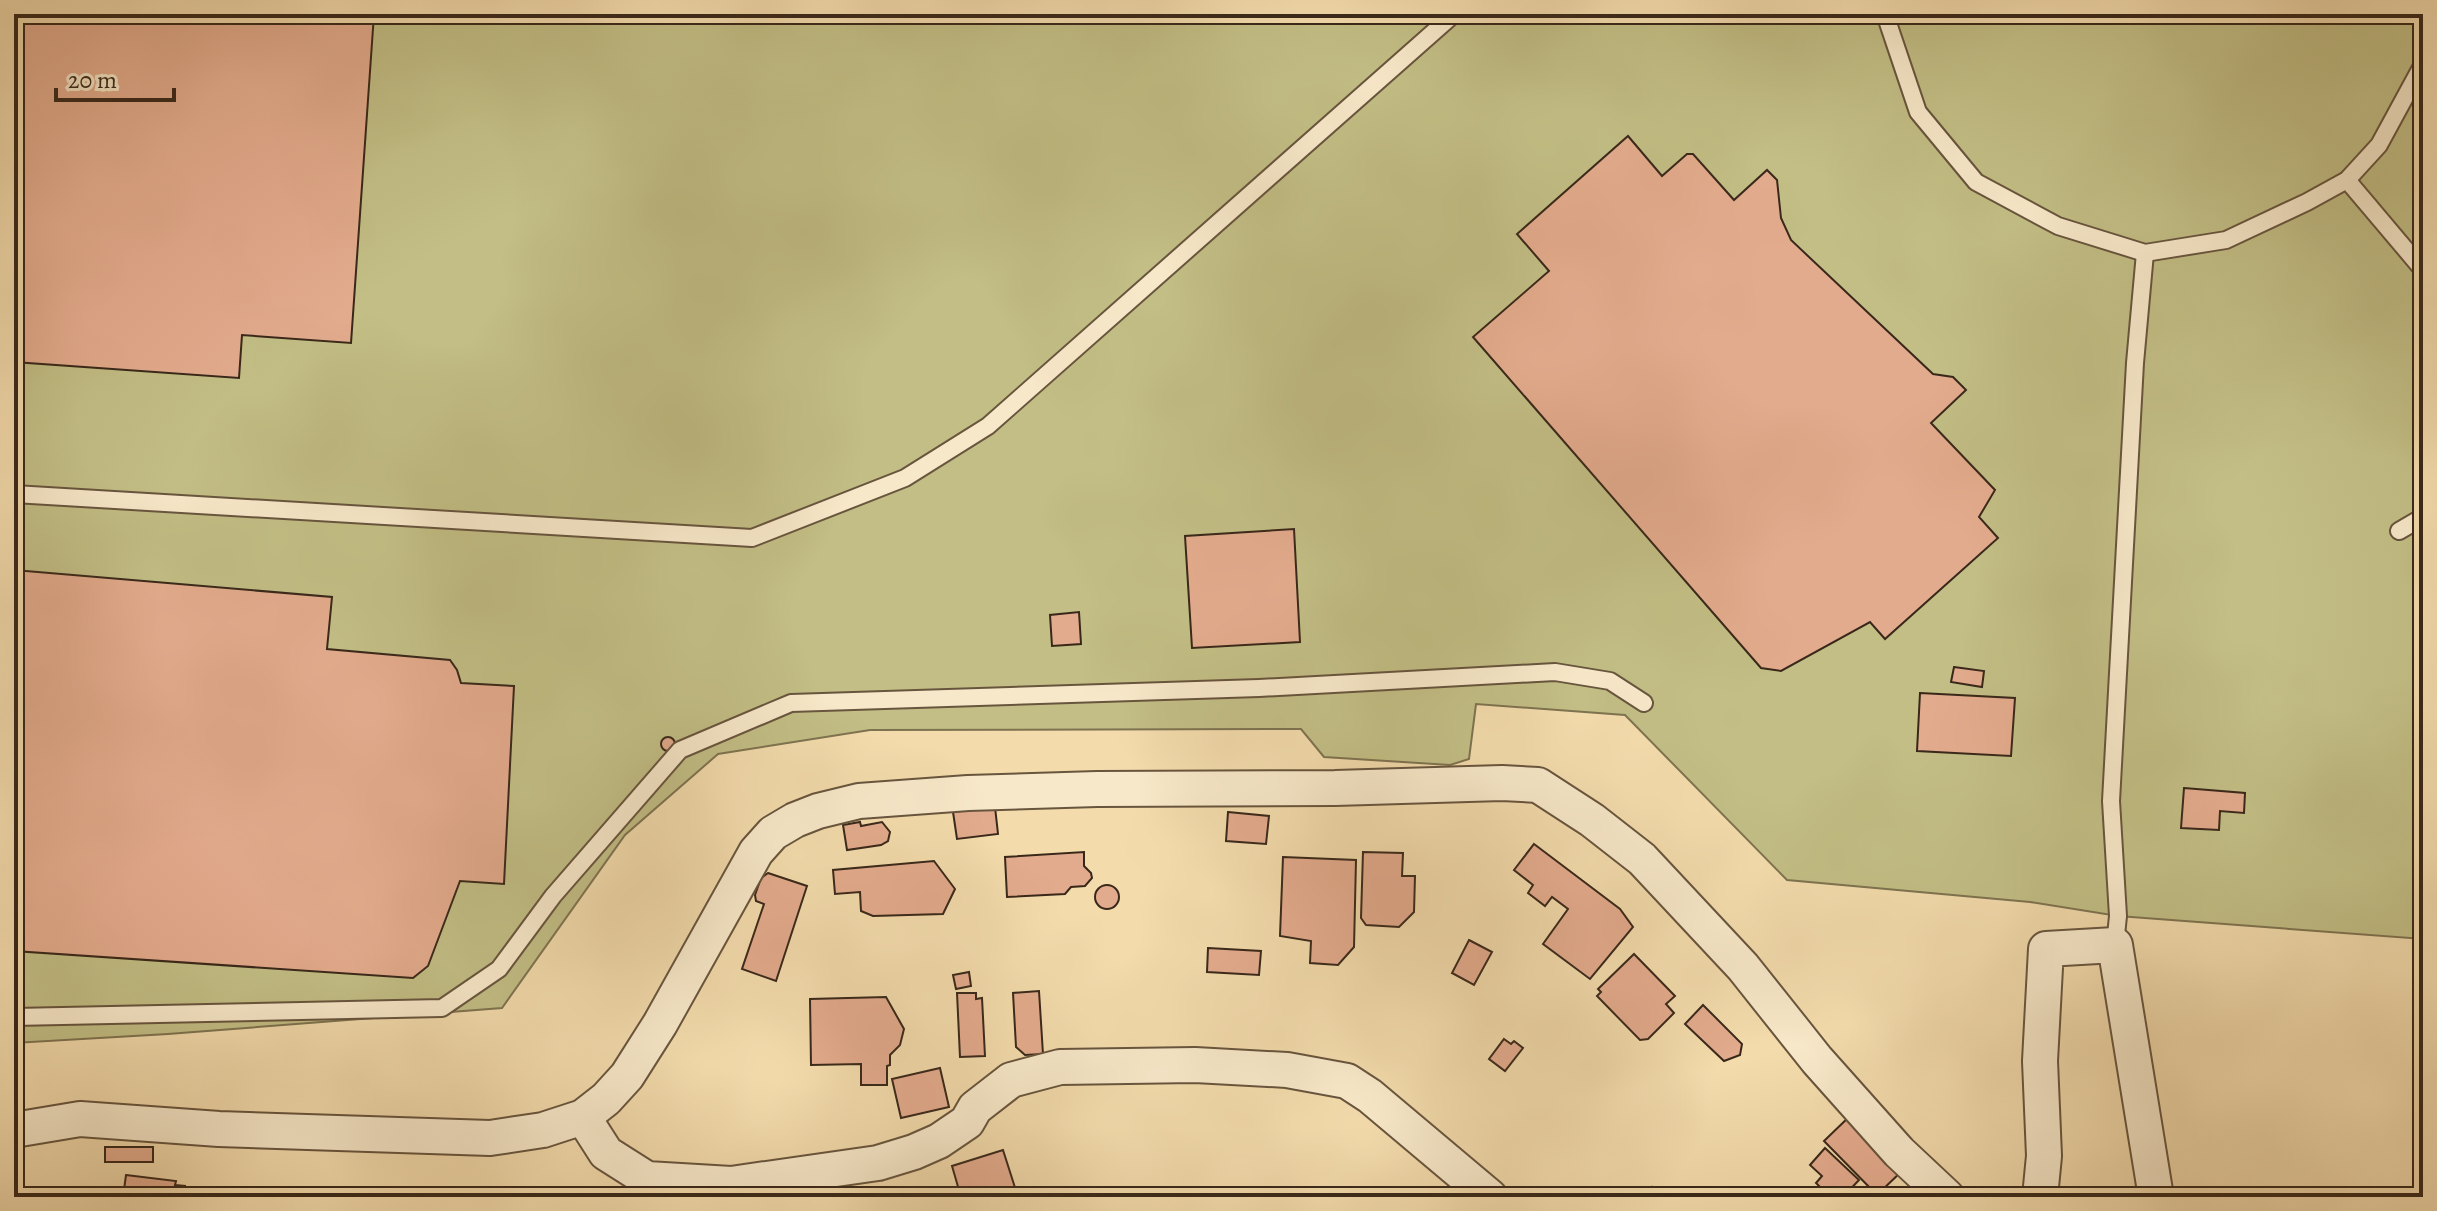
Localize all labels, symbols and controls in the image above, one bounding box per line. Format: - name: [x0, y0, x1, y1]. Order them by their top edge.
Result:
- scale bar: [56, 52, 174, 102]
- text: 20 m: [68, 64, 117, 96]

